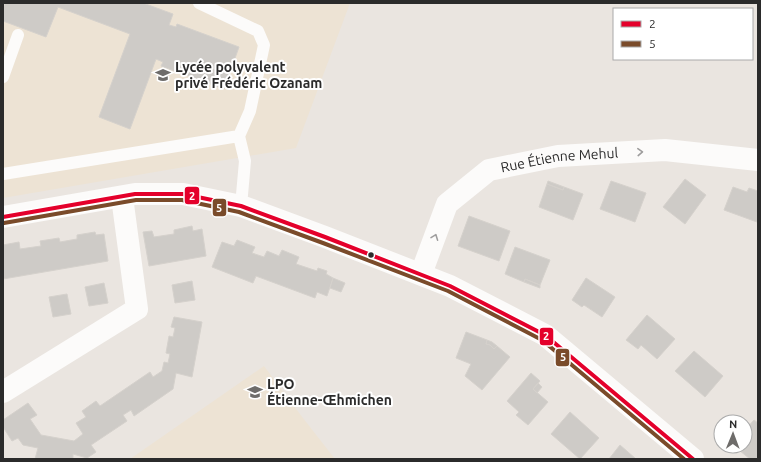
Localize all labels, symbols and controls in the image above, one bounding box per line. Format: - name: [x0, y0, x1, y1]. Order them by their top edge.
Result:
- legend: [613, 8, 753, 60]
- text: 2: [649, 17, 656, 30]
- text: 5: [649, 37, 656, 50]
- place label: Lycée polyvalent privé Frédéric Ozanam: [175, 59, 322, 91]
- school or university icon: Lycée polyvalent privé Frédéric Ozanam: [154, 66, 172, 84]
- street label: Rue Étienne Mehul: [499, 145, 619, 175]
- one-way arrow: [637, 147, 643, 156]
- line badge: 2: [184, 186, 200, 205]
- text: 2: [189, 190, 195, 202]
- line badge: 5: [212, 198, 227, 217]
- text: 5: [216, 202, 222, 214]
- one-way arrow: [430, 234, 438, 241]
- unlabelled marker: [366, 250, 376, 260]
- line badge: 2: [539, 327, 554, 346]
- text: 2: [543, 330, 549, 342]
- line badge: 5: [555, 348, 570, 367]
- text: 5: [560, 351, 566, 363]
- place label: LPO Étienne-Œhmichen: [267, 376, 392, 408]
- school or university icon: LPO Étienne-Œhmichen: [246, 383, 264, 401]
- north arrow: [713, 414, 753, 454]
- text: N: [729, 418, 737, 430]

